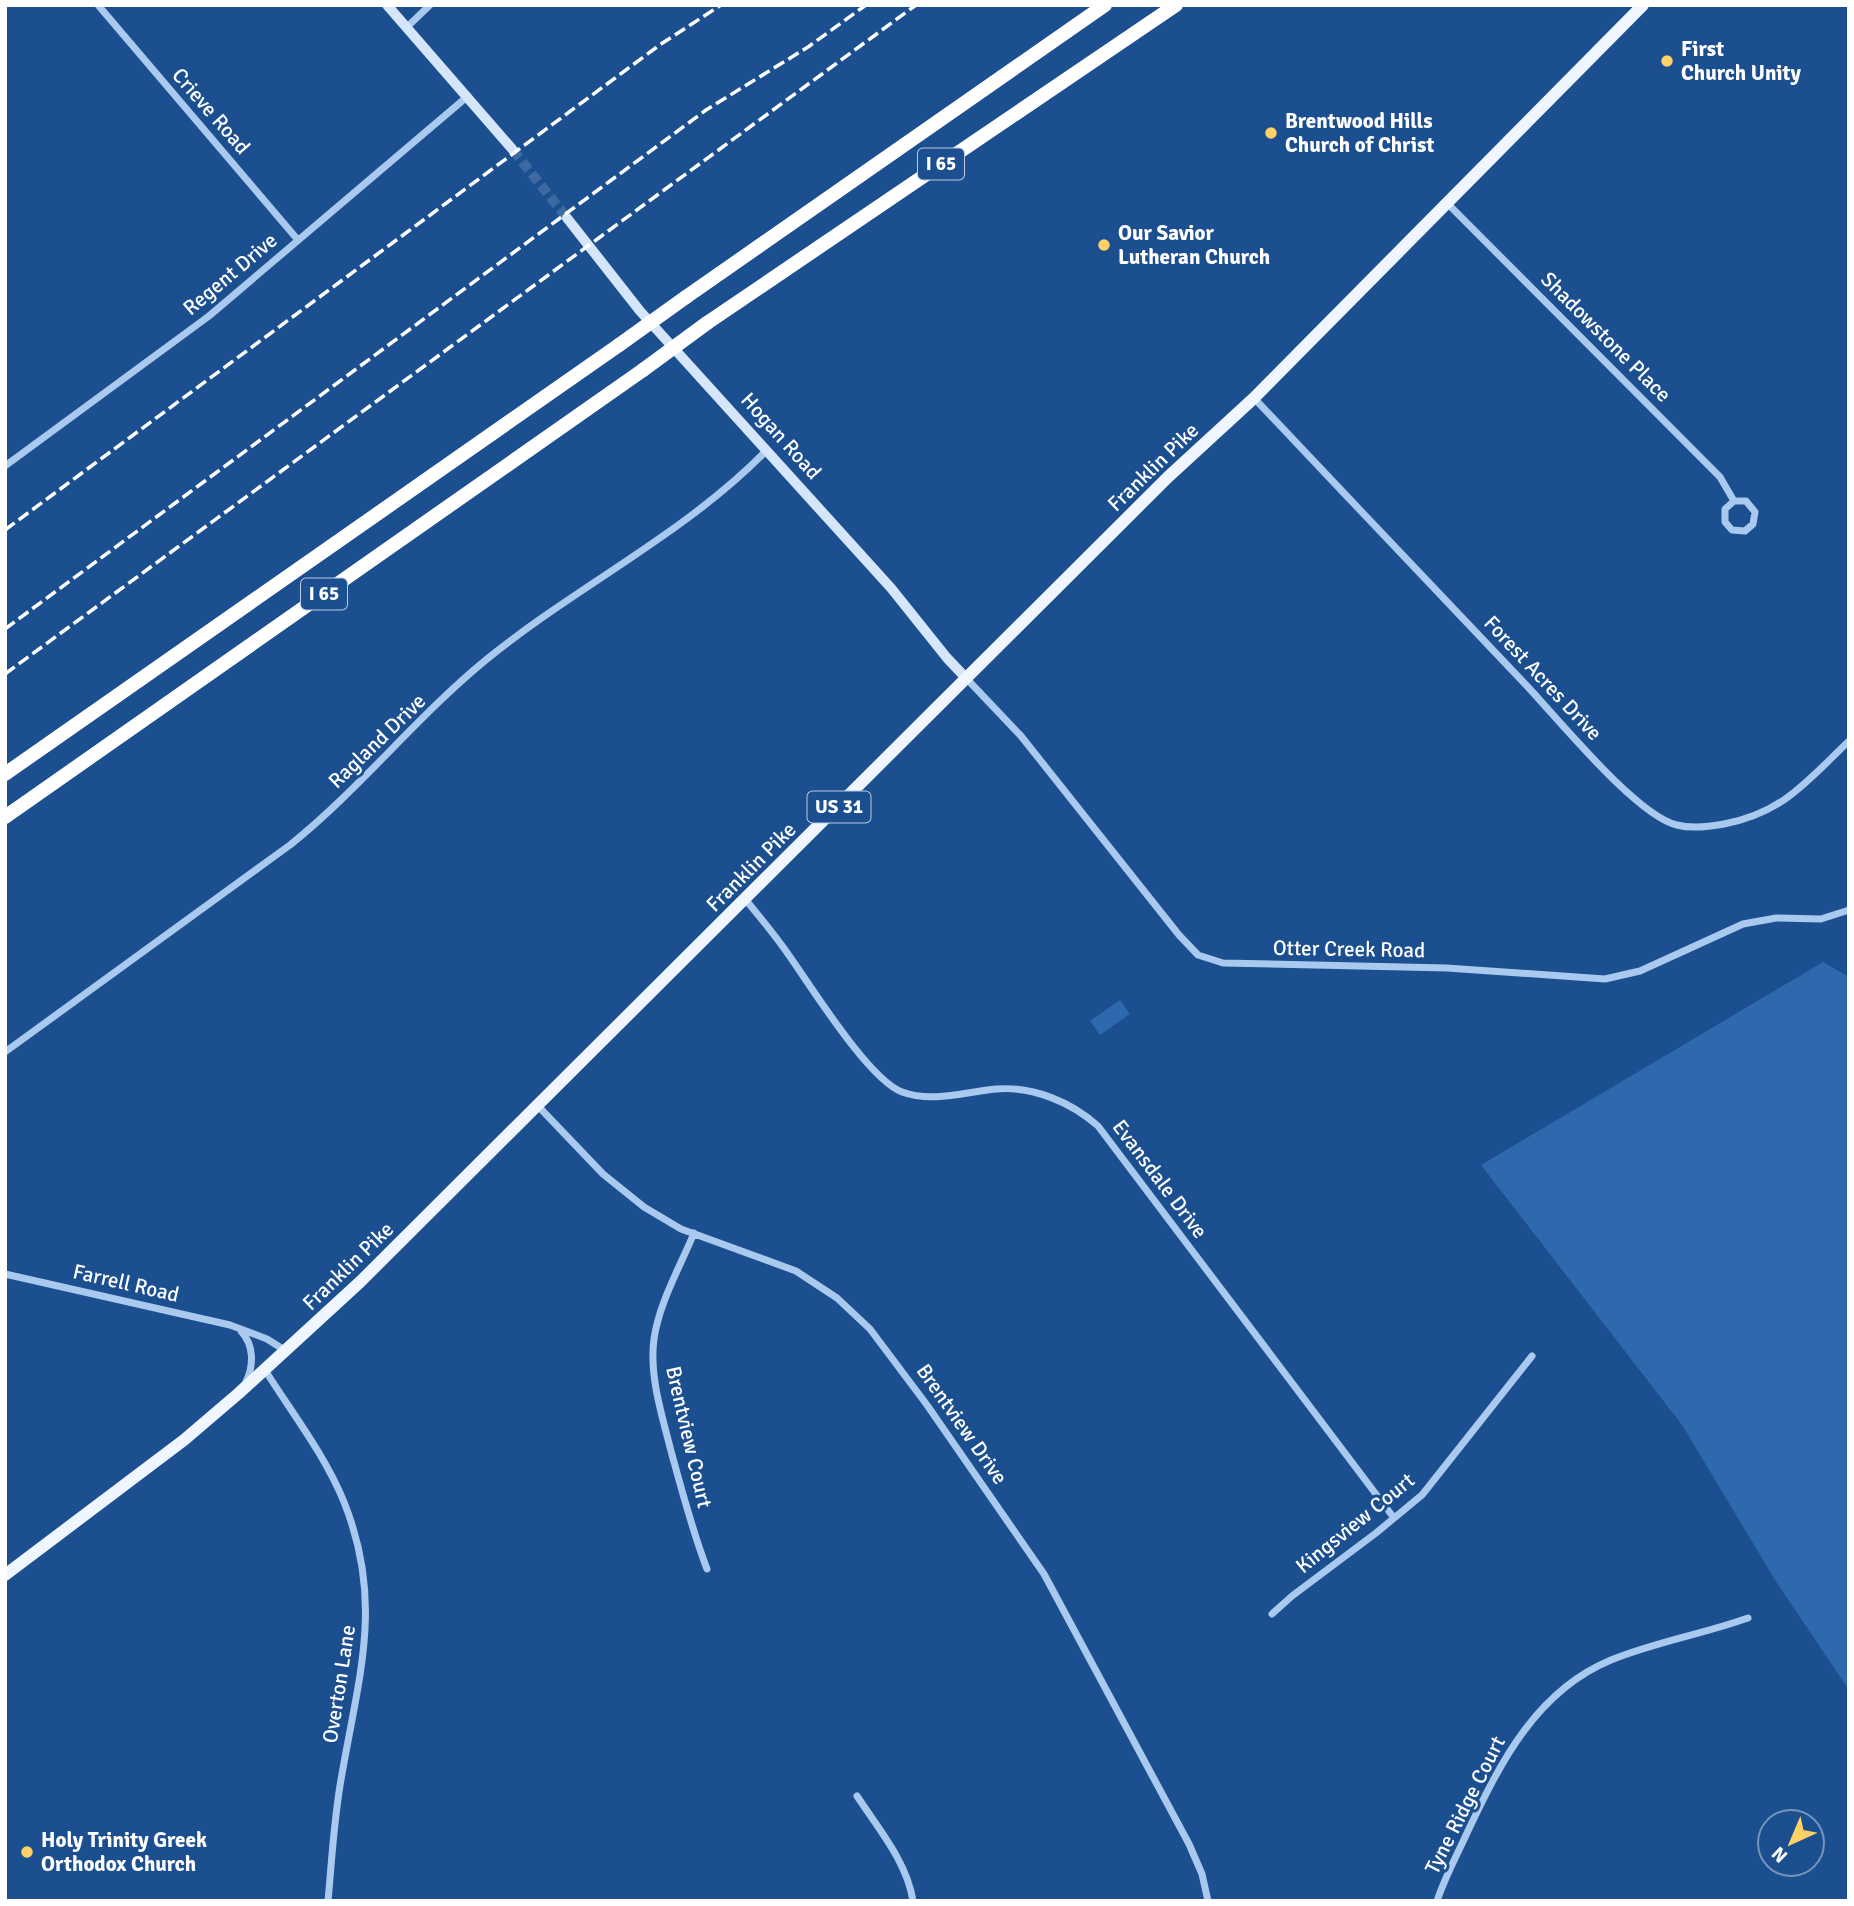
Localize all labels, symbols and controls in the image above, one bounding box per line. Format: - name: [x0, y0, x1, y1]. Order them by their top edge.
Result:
- place label: First Church Unity: [1681, 36, 1802, 86]
- marker: First Church Unity: [1659, 53, 1675, 69]
- street label: Crieve Road: [166, 62, 256, 160]
- place label: Brentwood Hills Church of Christ: [1285, 108, 1434, 158]
- marker: Brentwood Hills Church of Christ: [1263, 125, 1279, 141]
- road number: I 65: [918, 148, 964, 180]
- place label: Our Savior Lutheran Church: [1118, 220, 1270, 270]
- street label: Regent Drive: [178, 227, 282, 321]
- marker: Our Savior Lutheran Church: [1096, 237, 1112, 253]
- street label: Shadowstone Place: [1535, 266, 1677, 408]
- street label: Hogan Road: [735, 387, 827, 485]
- street label: Franklin Pike: [1102, 417, 1204, 517]
- road number: I 65: [301, 579, 347, 610]
- street label: Forest Acres Drive: [1478, 610, 1608, 746]
- street label: Ragland Drive: [323, 688, 431, 794]
- road number: US 31: [808, 792, 870, 822]
- street label: Franklin Pike: [701, 817, 801, 917]
- street label: Otter Creek Road: [1273, 935, 1425, 963]
- street label: Evansdale Drive: [1107, 1114, 1213, 1244]
- street label: Franklin Pike: [297, 1216, 399, 1316]
- street label: Farrell Road: [70, 1258, 182, 1308]
- street label: Brentview Drive: [911, 1359, 1013, 1489]
- street label: Brentview Court: [660, 1364, 718, 1510]
- street label: Kingsview Court: [1290, 1467, 1420, 1579]
- street label: Overton Lane: [317, 1623, 361, 1745]
- street label: Tyne Ridge Court: [1419, 1732, 1511, 1878]
- north arrow: [1756, 1808, 1826, 1878]
- place label: Holy Trinity Greek Orthodox Church: [41, 1827, 207, 1877]
- text: N: [1767, 1841, 1793, 1868]
- marker: Holy Trinity Greek Orthodox Church: [19, 1844, 35, 1860]

